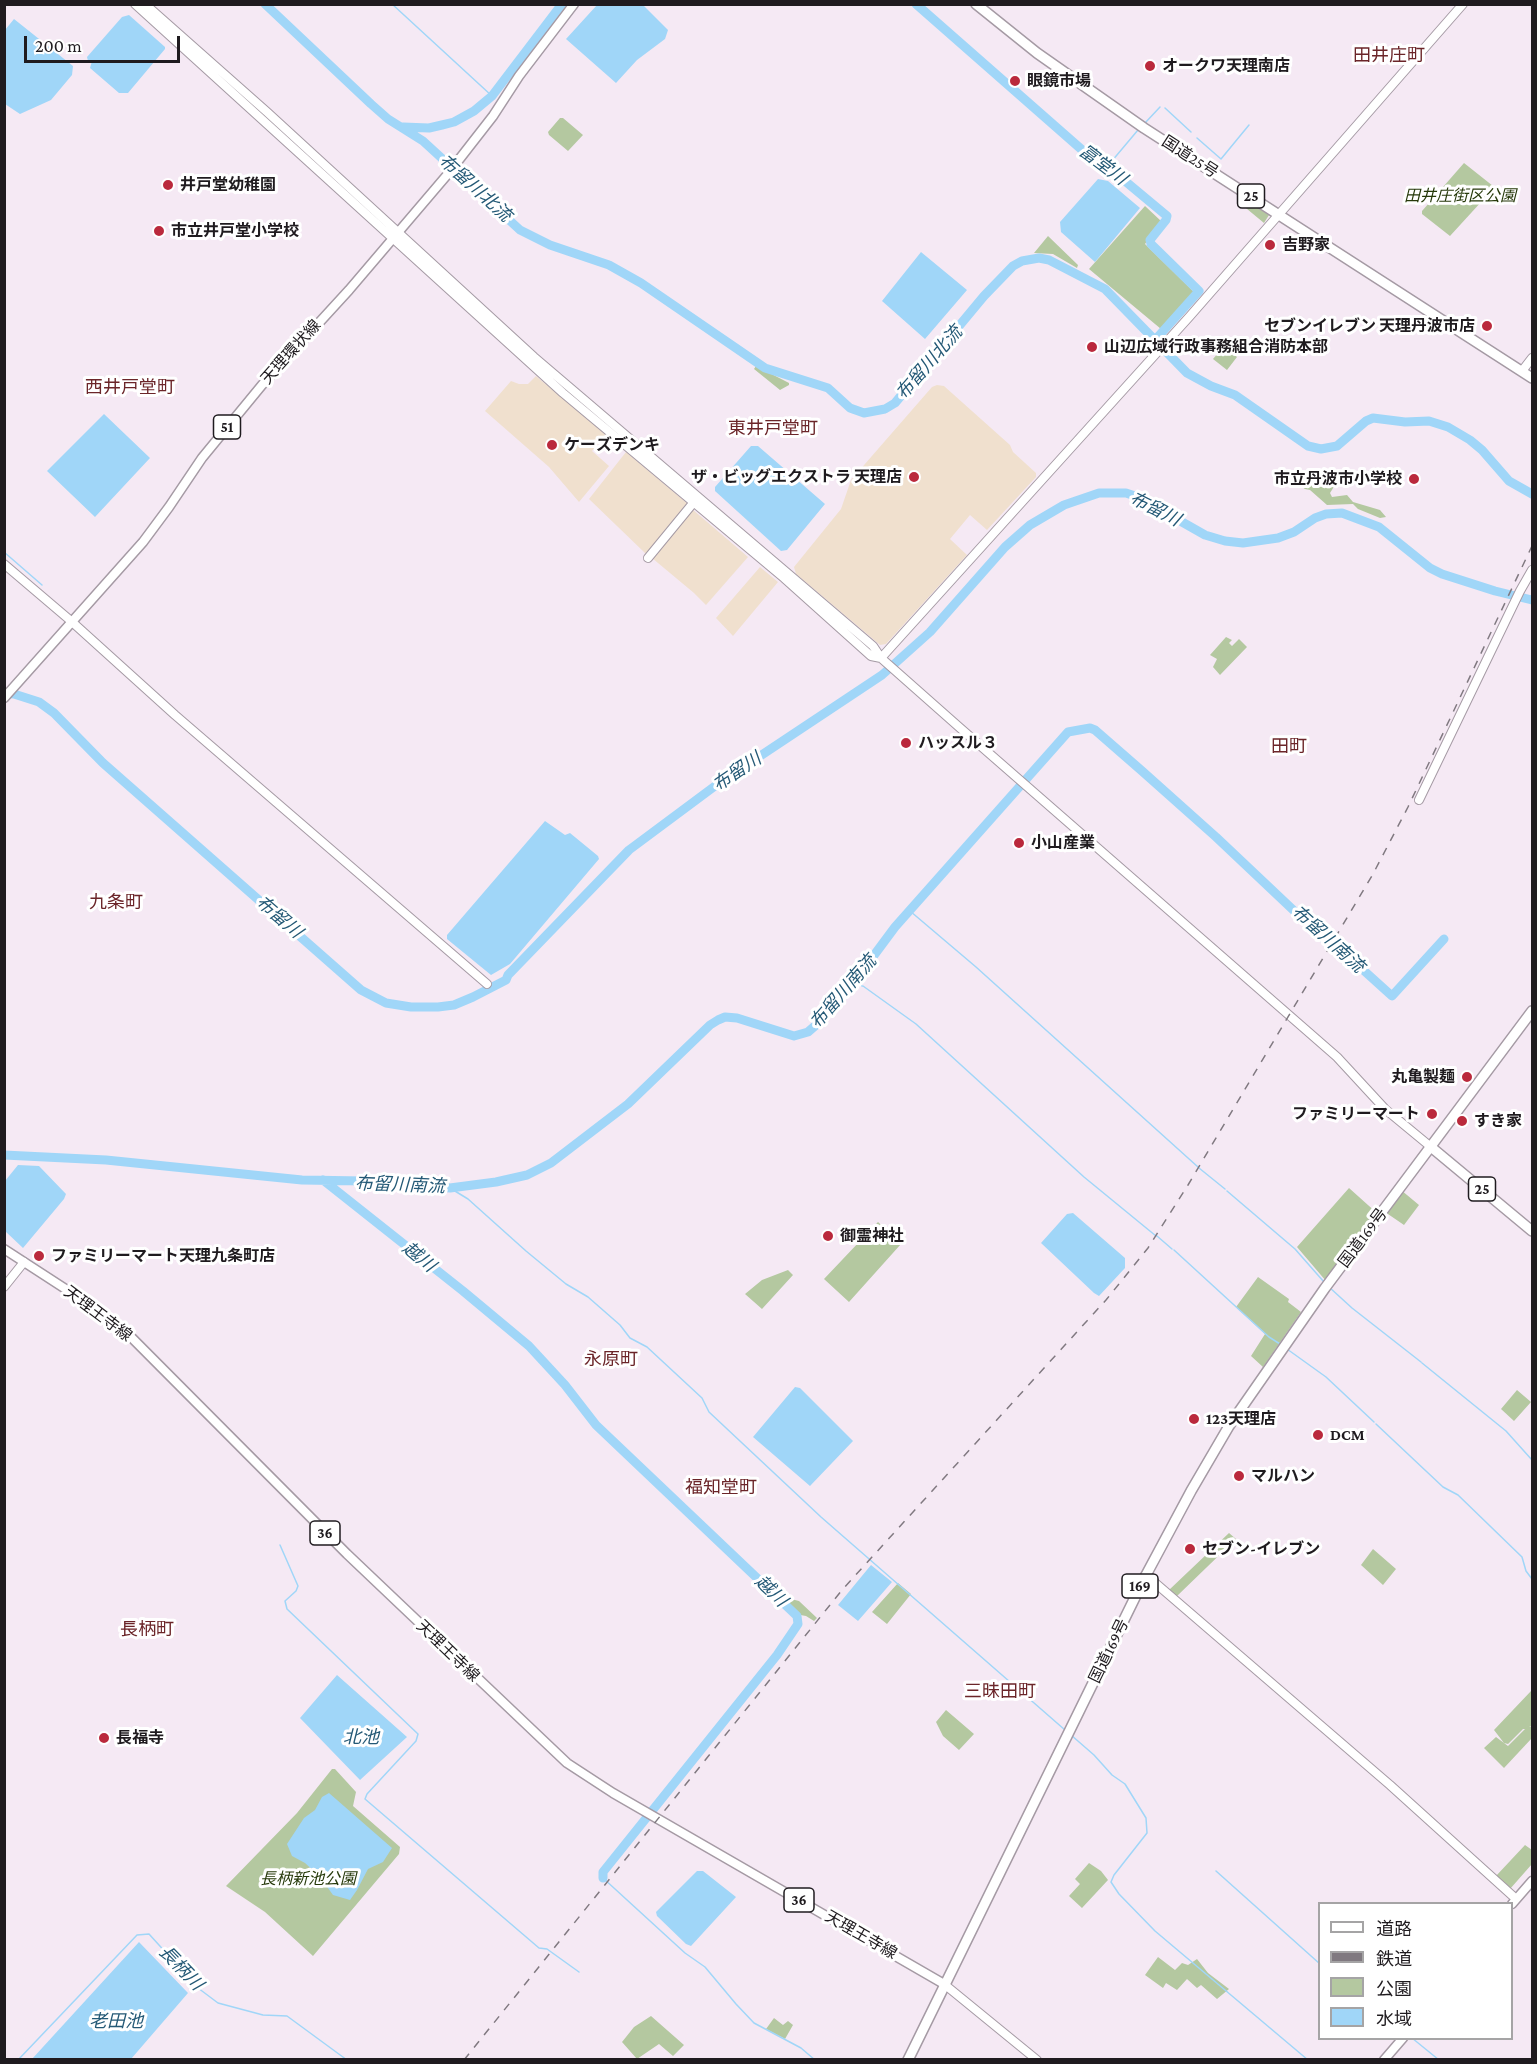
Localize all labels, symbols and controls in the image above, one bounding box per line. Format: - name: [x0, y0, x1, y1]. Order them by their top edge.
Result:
- scale bar: [27, 24, 183, 62]
- text: 200 m: [35, 36, 82, 56]
- district label: 田井庄町: [1353, 44, 1425, 66]
- place label: オークワ天理南店: [1162, 56, 1290, 76]
- marker: オークワ天理南店: [1143, 59, 1157, 73]
- place label: 眼鏡市場: [1027, 71, 1091, 91]
- marker: 眼鏡市場: [1008, 74, 1022, 88]
- street label: 国道25号: [1158, 132, 1222, 182]
- water label: 富堂川: [1075, 140, 1131, 190]
- water label: 布留川北流: [434, 150, 516, 226]
- place label: 井戸堂幼稚園: [180, 175, 276, 195]
- marker: 井戸堂幼稚園: [161, 178, 175, 192]
- road number: 25: [1238, 184, 1264, 208]
- park label: 田井庄街区公園: [1404, 186, 1516, 206]
- place label: 市立井戸堂小学校: [171, 221, 299, 241]
- marker: 市立井戸堂小学校: [152, 224, 166, 238]
- place label: 吉野家: [1282, 235, 1330, 255]
- marker: 吉野家: [1263, 238, 1277, 252]
- street label: 天理環状線: [257, 316, 325, 388]
- place label: セブンイレブン 天理丹波市店: [1264, 316, 1475, 336]
- marker: セブンイレブン 天理丹波市店: [1480, 319, 1494, 333]
- water label: 布留川北流: [891, 322, 967, 404]
- place label: 山辺広域行政事務組合消防本部: [1104, 337, 1328, 357]
- marker: 山辺広域行政事務組合消防本部: [1085, 340, 1099, 354]
- district label: 西井戸堂町: [85, 376, 175, 398]
- road number: 51: [214, 415, 240, 439]
- district label: 東井戸堂町: [728, 417, 818, 439]
- place label: ケーズデンキ: [564, 435, 660, 455]
- marker: ケーズデンキ: [545, 438, 559, 452]
- place label: ザ・ビッグエクストラ 天理店: [691, 467, 902, 487]
- place label: 市立丹波市小学校: [1274, 469, 1402, 489]
- marker: ザ・ビッグエクストラ 天理店: [907, 470, 921, 484]
- marker: 市立丹波市小学校: [1407, 472, 1421, 486]
- water label: 布留川: [1126, 487, 1184, 531]
- place label: ハッスル３: [918, 733, 998, 753]
- district label: 田町: [1271, 735, 1307, 757]
- marker: ハッスル３: [899, 736, 913, 750]
- water label: 布留川: [709, 748, 765, 796]
- place label: 小山産業: [1031, 833, 1095, 853]
- marker: 小山産業: [1012, 836, 1026, 850]
- district label: 九条町: [89, 891, 143, 913]
- water label: 布留川: [252, 891, 306, 943]
- water label: 布留川南流: [1287, 901, 1369, 977]
- water label: 布留川南流: [805, 951, 881, 1033]
- place label: 丸亀製麺: [1391, 1067, 1455, 1087]
- marker: 丸亀製麺: [1460, 1070, 1474, 1084]
- place label: ファミリーマート: [1292, 1104, 1420, 1124]
- marker: ファミリーマート: [1425, 1107, 1439, 1121]
- place label: すき家: [1474, 1111, 1522, 1131]
- marker: すき家: [1455, 1114, 1469, 1128]
- water label: 布留川南流: [355, 1173, 445, 1197]
- road number: 25: [1468, 1177, 1496, 1201]
- street label: 国道169号: [1335, 1205, 1391, 1271]
- place label: 御霊神社: [840, 1226, 904, 1246]
- marker: 御霊神社: [821, 1229, 835, 1243]
- water label: 越川: [398, 1237, 440, 1277]
- place label: ファミリーマート天理九条町店: [51, 1246, 275, 1266]
- marker: ファミリーマート天理九条町店: [32, 1249, 46, 1263]
- street label: 天理王寺線: [60, 1282, 136, 1346]
- district label: 永原町: [584, 1348, 638, 1370]
- place label: 123天理店: [1206, 1409, 1276, 1429]
- marker: 123天理店: [1187, 1412, 1201, 1426]
- place label: DCM: [1330, 1425, 1365, 1445]
- marker: DCM: [1311, 1428, 1325, 1442]
- place label: マルハン: [1251, 1466, 1315, 1486]
- marker: マルハン: [1232, 1469, 1246, 1483]
- district label: 福知堂町: [685, 1476, 757, 1498]
- road number: 36: [310, 1521, 340, 1545]
- place label: セブン-イレブン: [1202, 1539, 1320, 1559]
- marker: セブン-イレブン: [1183, 1542, 1197, 1556]
- water label: 越川: [751, 1571, 791, 1611]
- road number: 169: [1122, 1574, 1158, 1598]
- street label: 天理王寺線: [413, 1616, 483, 1686]
- street label: 国道169号: [1085, 1616, 1133, 1686]
- district label: 長柄町: [120, 1618, 174, 1640]
- district label: 三昧田町: [964, 1680, 1036, 1702]
- water label: 北池: [343, 1726, 379, 1748]
- place label: 長福寺: [116, 1728, 164, 1748]
- marker: 長福寺: [97, 1731, 111, 1745]
- park label: 長柄新池公園: [260, 1869, 356, 1889]
- road number: 36: [784, 1888, 814, 1912]
- legend: [1318, 1902, 1513, 2040]
- street label: 天理王寺線: [822, 1907, 900, 1963]
- text: 道路: [1376, 1919, 1412, 1939]
- water label: 長柄川: [154, 1941, 208, 1995]
- text: 鉄道: [1376, 1949, 1412, 1969]
- text: 公園: [1376, 1979, 1412, 1999]
- text: 水域: [1376, 2009, 1412, 2029]
- water label: 老田池: [89, 2010, 143, 2032]

